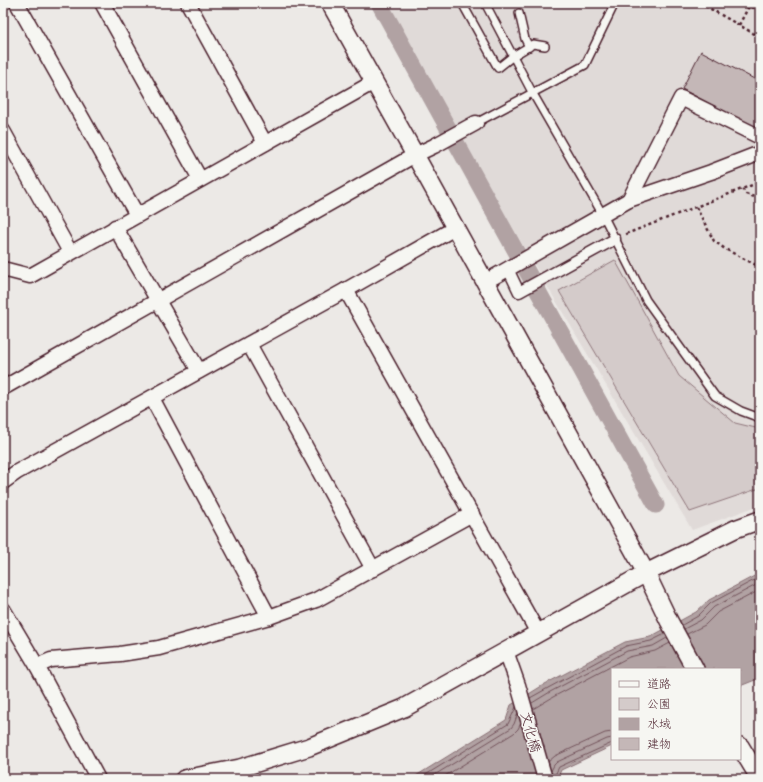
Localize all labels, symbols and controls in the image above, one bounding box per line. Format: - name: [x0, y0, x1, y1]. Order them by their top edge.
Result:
- legend: [611, 668, 741, 760]
- text: 道路: [647, 677, 671, 694]
- text: 公園: [647, 697, 671, 714]
- street label: 文化橋: [514, 710, 544, 755]
- text: 水域: [647, 717, 671, 734]
- text: 建物: [647, 737, 671, 754]

